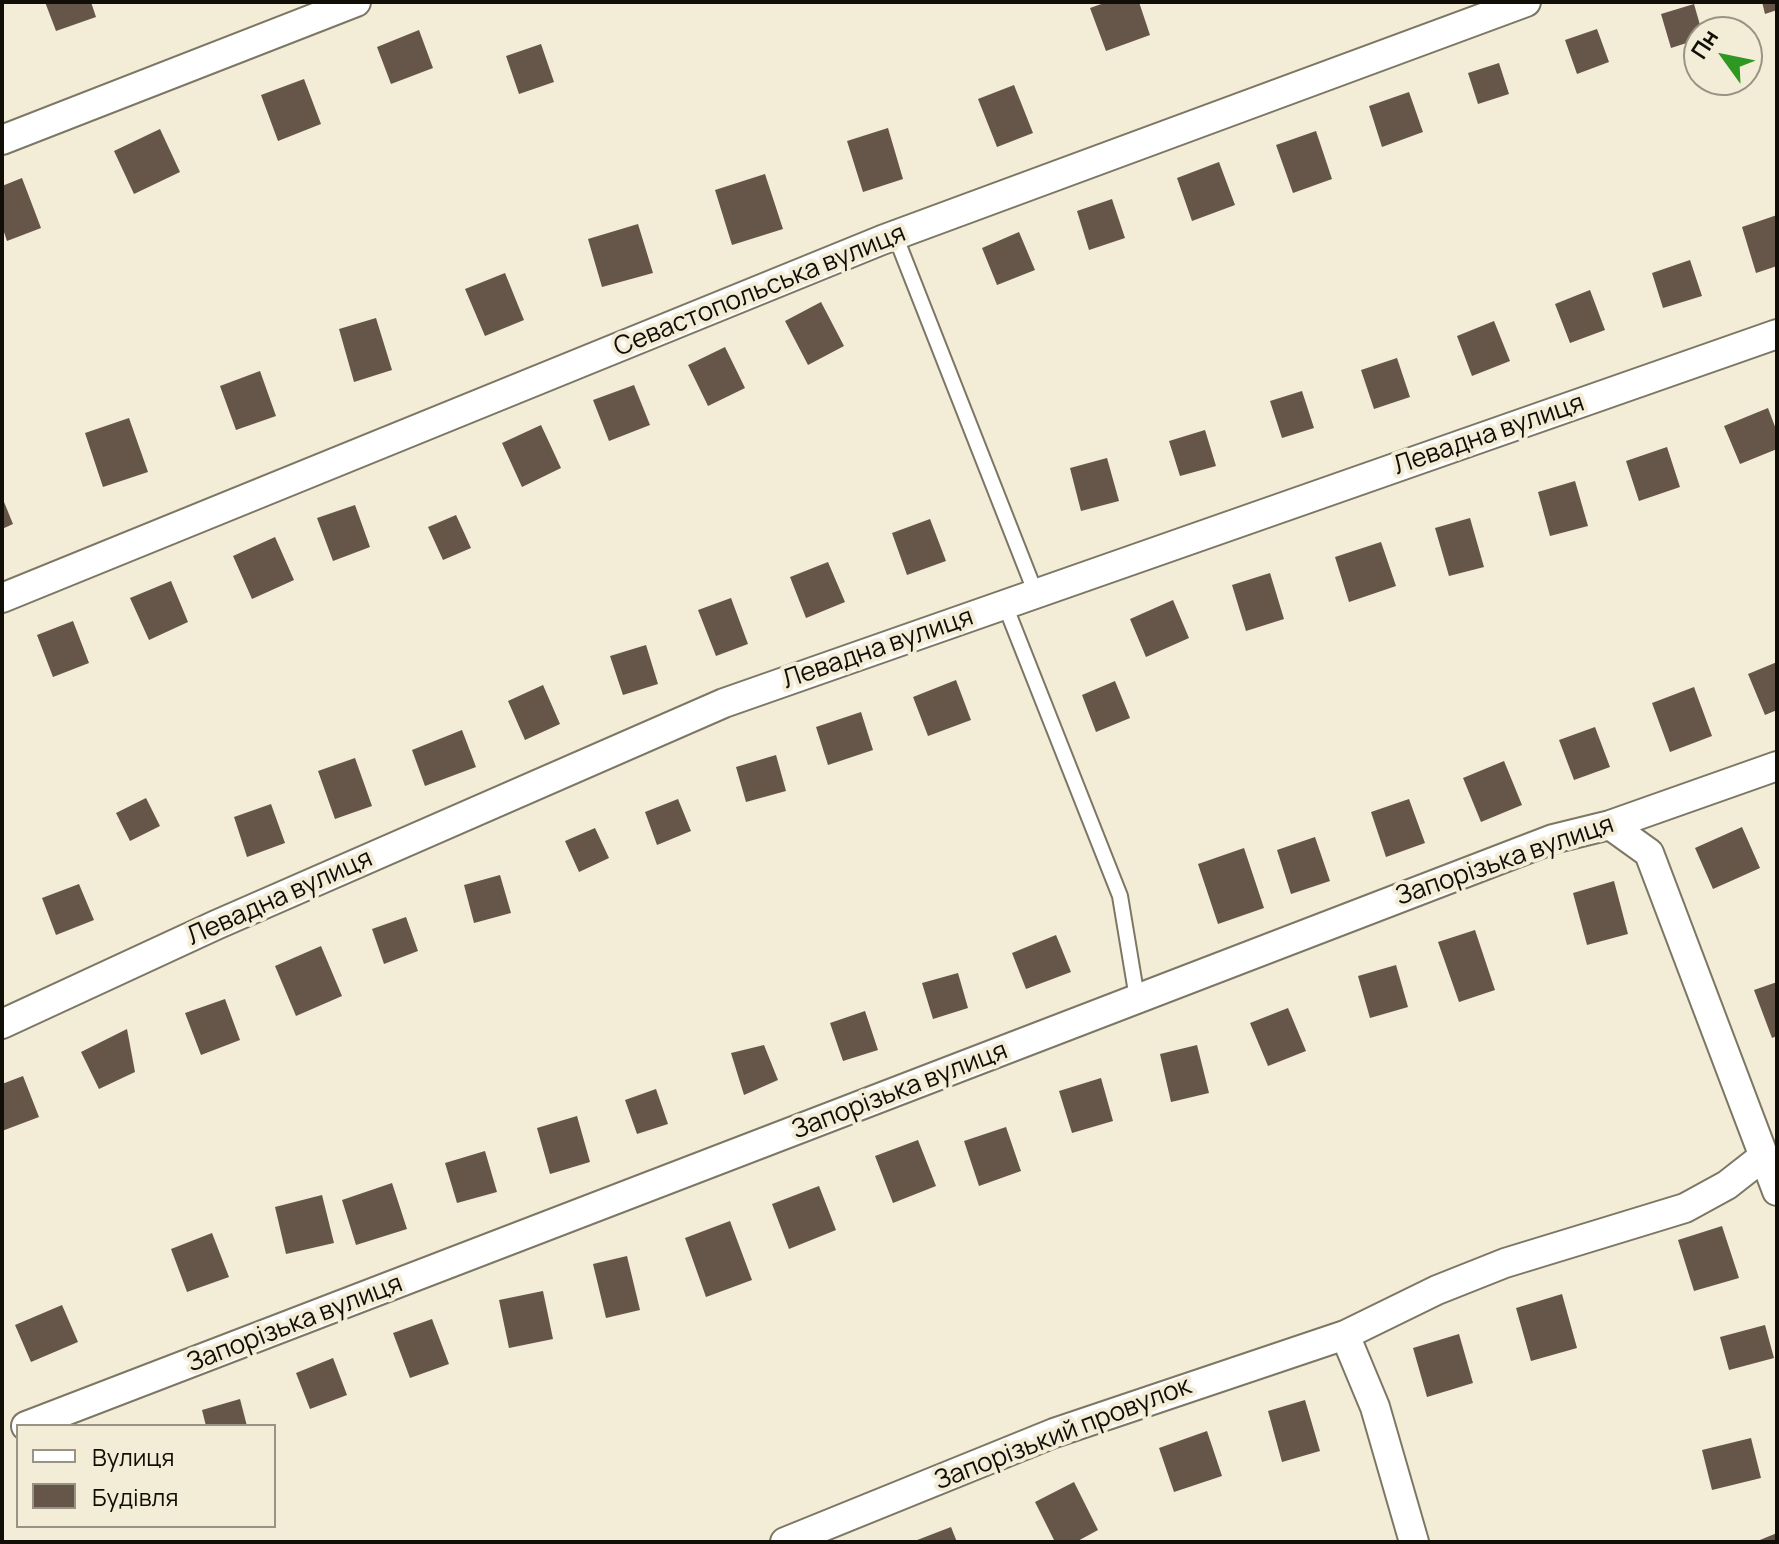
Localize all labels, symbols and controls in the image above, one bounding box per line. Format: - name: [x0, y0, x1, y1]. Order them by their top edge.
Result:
- north arrow: [1683, 16, 1763, 96]
- text: Пн: [1684, 23, 1725, 65]
- street label: Севастопольська вулиця: [610, 218, 910, 364]
- street label: Левадна вулиця: [1390, 388, 1588, 482]
- street label: Левадна вулиця: [779, 602, 977, 696]
- street label: Запорізька вулиця: [1392, 809, 1618, 913]
- street label: Левадна вулиця: [182, 843, 378, 953]
- street label: Запорізька вулиця: [788, 1035, 1012, 1147]
- street label: Запорізька вулиця: [183, 1268, 407, 1380]
- street label: Запорізький провулок: [930, 1371, 1196, 1497]
- legend: [16, 1424, 276, 1528]
- text: Вулиця: [92, 1440, 174, 1473]
- text: Будівля: [92, 1480, 179, 1513]

